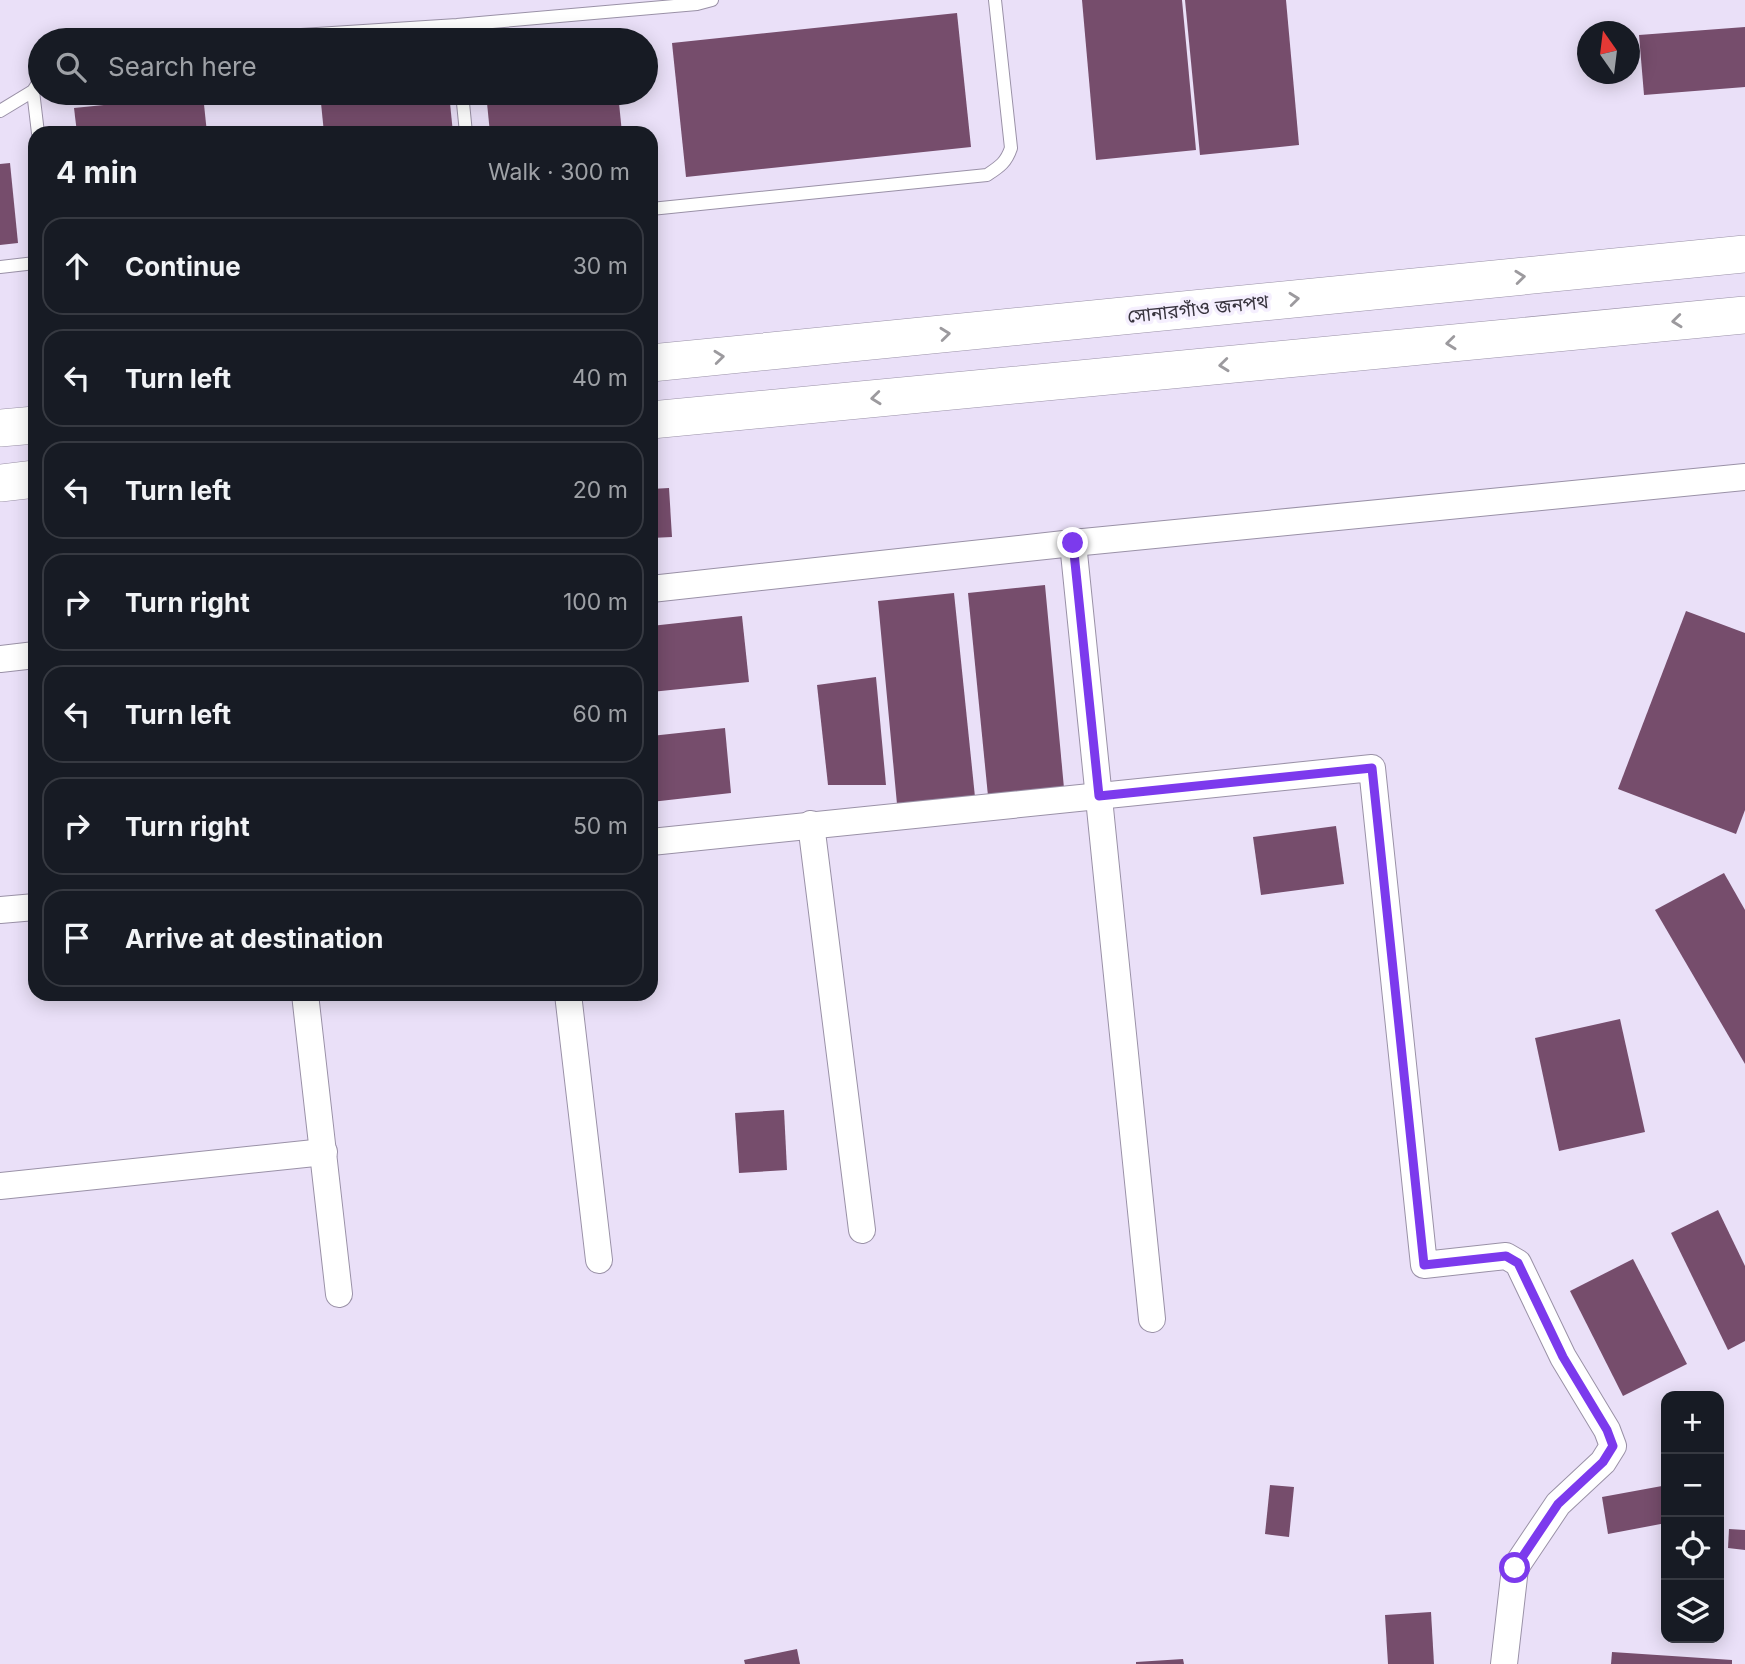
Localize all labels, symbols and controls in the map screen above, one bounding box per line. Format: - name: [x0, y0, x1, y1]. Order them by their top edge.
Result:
- north arrow: [1577, 21, 1640, 84]
- search box: [28, 28, 658, 105]
- icon: search: [52, 48, 90, 86]
- text: Search here: [108, 51, 257, 82]
- text: 4 min: [56, 154, 138, 190]
- text: Walk · 300 m: [488, 158, 630, 186]
- icon: ahead: [58, 247, 96, 285]
- text: Continue: [125, 251, 241, 282]
- text: 30 m: [573, 252, 628, 280]
- one-way arrow: [1515, 270, 1526, 285]
- street label: সোনারগাঁও জনপথ: [1126, 290, 1271, 328]
- one-way arrow: [1288, 292, 1299, 307]
- one-way arrow: [1671, 313, 1682, 328]
- one-way arrow: [940, 327, 951, 342]
- one-way arrow: [1445, 335, 1456, 350]
- one-way arrow: [713, 349, 725, 364]
- one-way arrow: [1218, 357, 1229, 372]
- icon: left: [58, 359, 96, 397]
- text: Turn left: [125, 363, 231, 394]
- text: 40 m: [572, 364, 628, 392]
- one-way arrow: [870, 391, 882, 406]
- icon: left: [58, 471, 96, 509]
- text: Turn left: [125, 475, 231, 506]
- text: 20 m: [573, 476, 628, 504]
- route end: [1057, 527, 1088, 558]
- icon: right: [58, 583, 96, 621]
- text: Turn right: [125, 587, 250, 618]
- text: 100 m: [563, 588, 628, 616]
- icon: left: [58, 695, 96, 733]
- text: Turn left: [125, 699, 231, 730]
- text: 60 m: [573, 700, 628, 728]
- icon: right: [58, 807, 96, 845]
- text: Turn right: [125, 811, 250, 842]
- text: 50 m: [573, 812, 628, 840]
- icon: arrive: [58, 919, 96, 957]
- text: Arrive at destination: [125, 923, 384, 954]
- map controls: [1661, 1391, 1724, 1643]
- button: +: [1661, 1391, 1724, 1454]
- button: −: [1661, 1454, 1724, 1517]
- button: locate: [1661, 1517, 1724, 1580]
- route start: [1499, 1552, 1530, 1583]
- button: layers: [1661, 1580, 1724, 1643]

